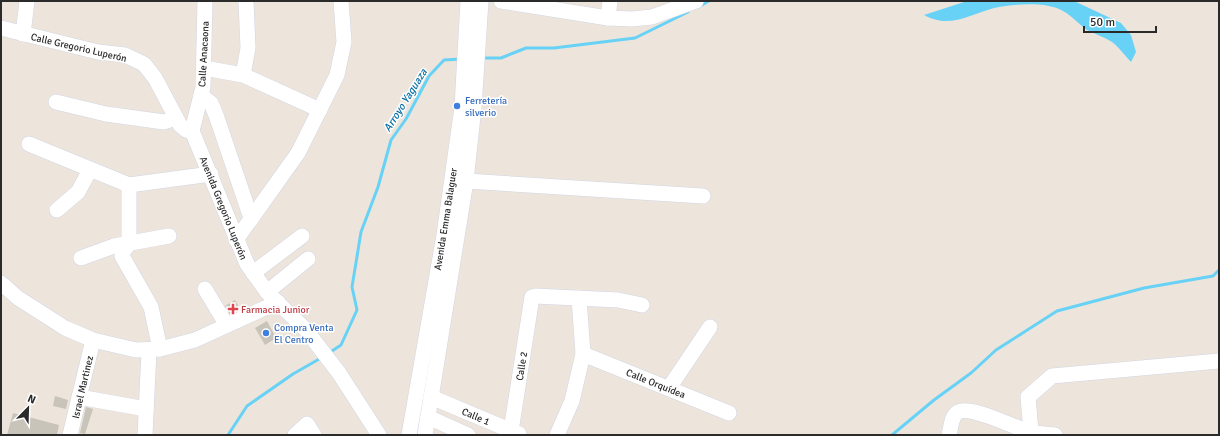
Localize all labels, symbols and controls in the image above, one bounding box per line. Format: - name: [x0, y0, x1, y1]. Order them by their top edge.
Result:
- scale bar: [1084, 8, 1156, 34]
- text: 50 m: [1090, 15, 1115, 30]
- street label: Calle Anacaona: [196, 21, 212, 87]
- street label: Calle Gregorio Luperón: [30, 31, 128, 65]
- water label: Arroyo Yaguaza: [381, 66, 430, 134]
- place label: Ferretería silverio: [465, 95, 507, 119]
- marker: Ferretería silverio: [452, 101, 462, 111]
- street label: Avenida Gregorio Luperón: [197, 155, 249, 262]
- street label: Avenida Emma Balaguer: [432, 167, 460, 271]
- marker: Farmacia Junior: [228, 304, 238, 314]
- place label: Farmacia Junior: [241, 304, 310, 316]
- place label: Compra Venta El Centro: [274, 322, 334, 346]
- marker: Compra Venta El Centro: [261, 328, 271, 338]
- street label: Calle 2: [514, 351, 530, 382]
- street label: Israel Martinez: [70, 354, 96, 420]
- street label: Calle Orquídea: [624, 367, 687, 401]
- north arrow: [8, 388, 48, 428]
- text: N: [26, 392, 38, 407]
- street label: Calle 1: [460, 406, 491, 428]

